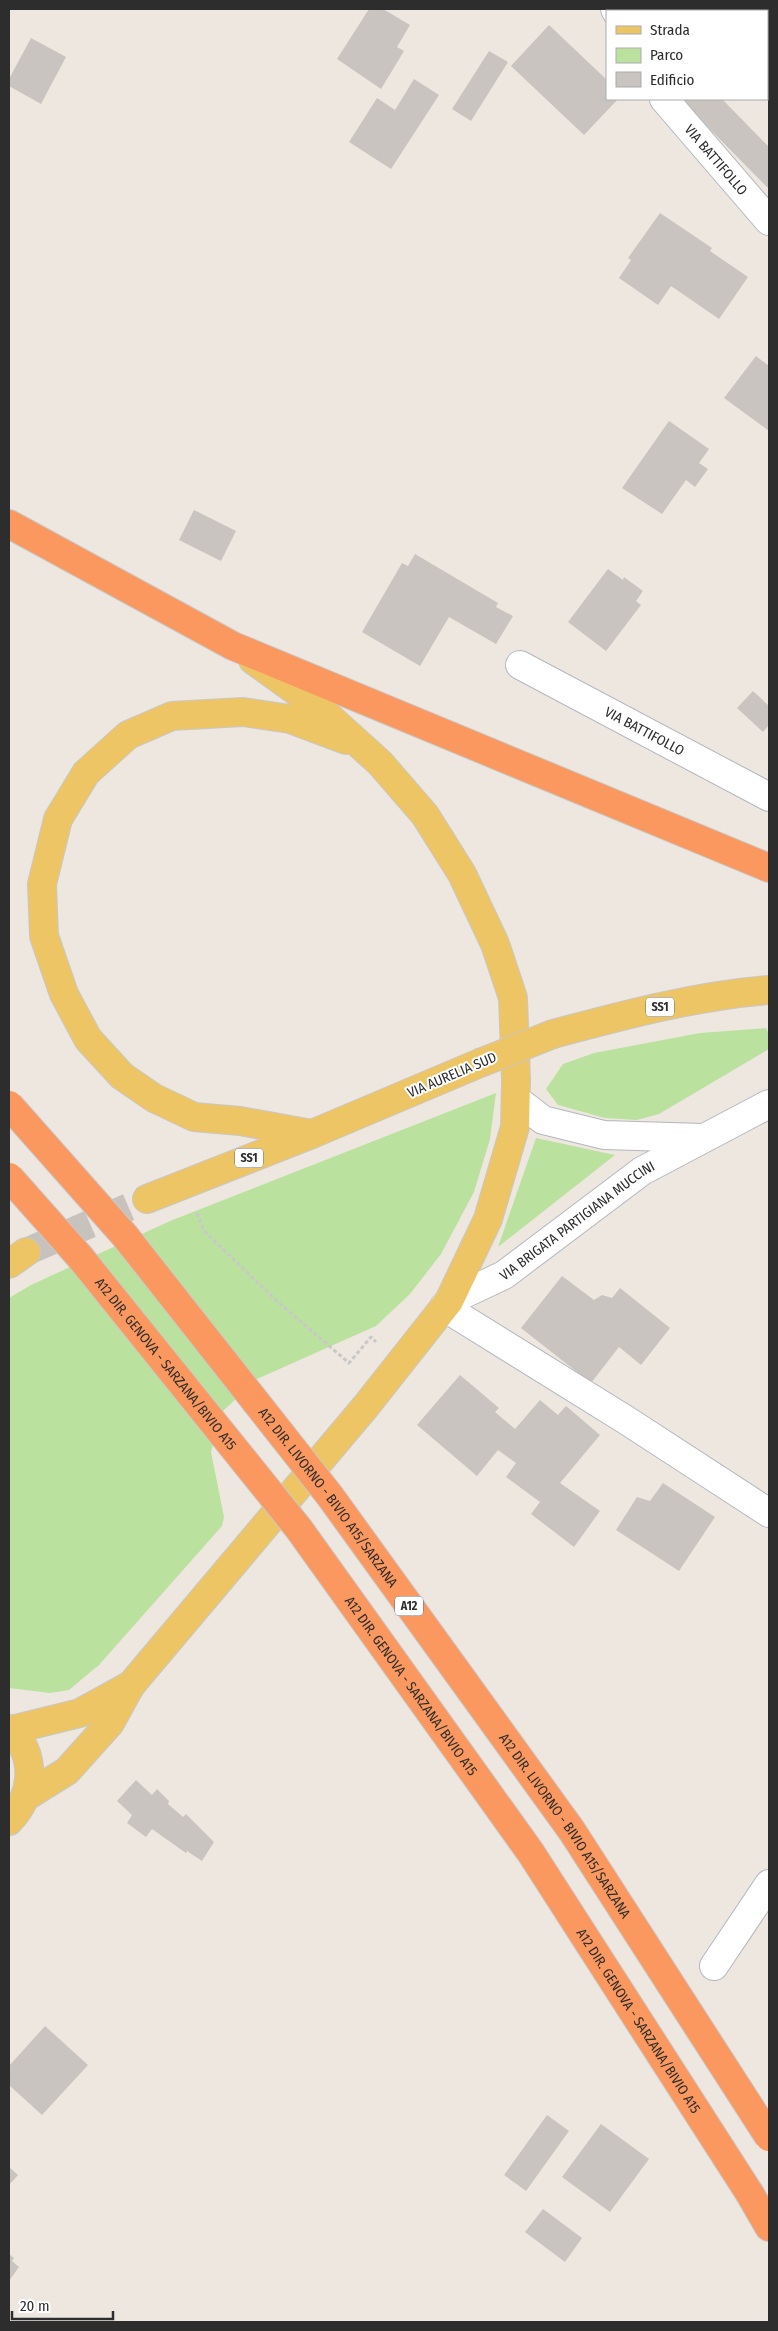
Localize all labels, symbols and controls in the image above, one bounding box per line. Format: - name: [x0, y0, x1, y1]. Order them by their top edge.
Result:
- legend: [606, 10, 768, 100]
- text: Strada: [650, 21, 690, 39]
- text: Parco: [650, 46, 683, 64]
- text: Edificio: [650, 71, 695, 89]
- street label: VIA BATTIFOLLO: [681, 121, 751, 199]
- street label: VIA BATTIFOLLO: [602, 703, 687, 759]
- road number: SS1: [646, 998, 674, 1016]
- street label: VIA AURELIA SUD: [405, 1049, 499, 1101]
- road number: SS1: [235, 1148, 263, 1168]
- street label: VIA BRIGATA PARTIGIANA MUCCINI: [496, 1157, 657, 1284]
- street label: A12 DIR. GENOVA - SARZANA/BIVIO A15: [91, 1274, 240, 1453]
- street label: A12 DIR. LIVORNO - BIVIO A15/SARZANA: [255, 1404, 402, 1591]
- street label: A12 DIR. GENOVA - SARZANA/BIVIO A15: [341, 1593, 481, 1779]
- road number: A12: [395, 1596, 423, 1615]
- street label: A12 DIR. LIVORNO - BIVIO A15/SARZANA: [496, 1730, 635, 1922]
- street label: A12 DIR. GENOVA - SARZANA/BIVIO A15: [573, 1925, 704, 2116]
- scale bar: [12, 2288, 114, 2320]
- text: 20 m: [20, 2297, 50, 2315]

